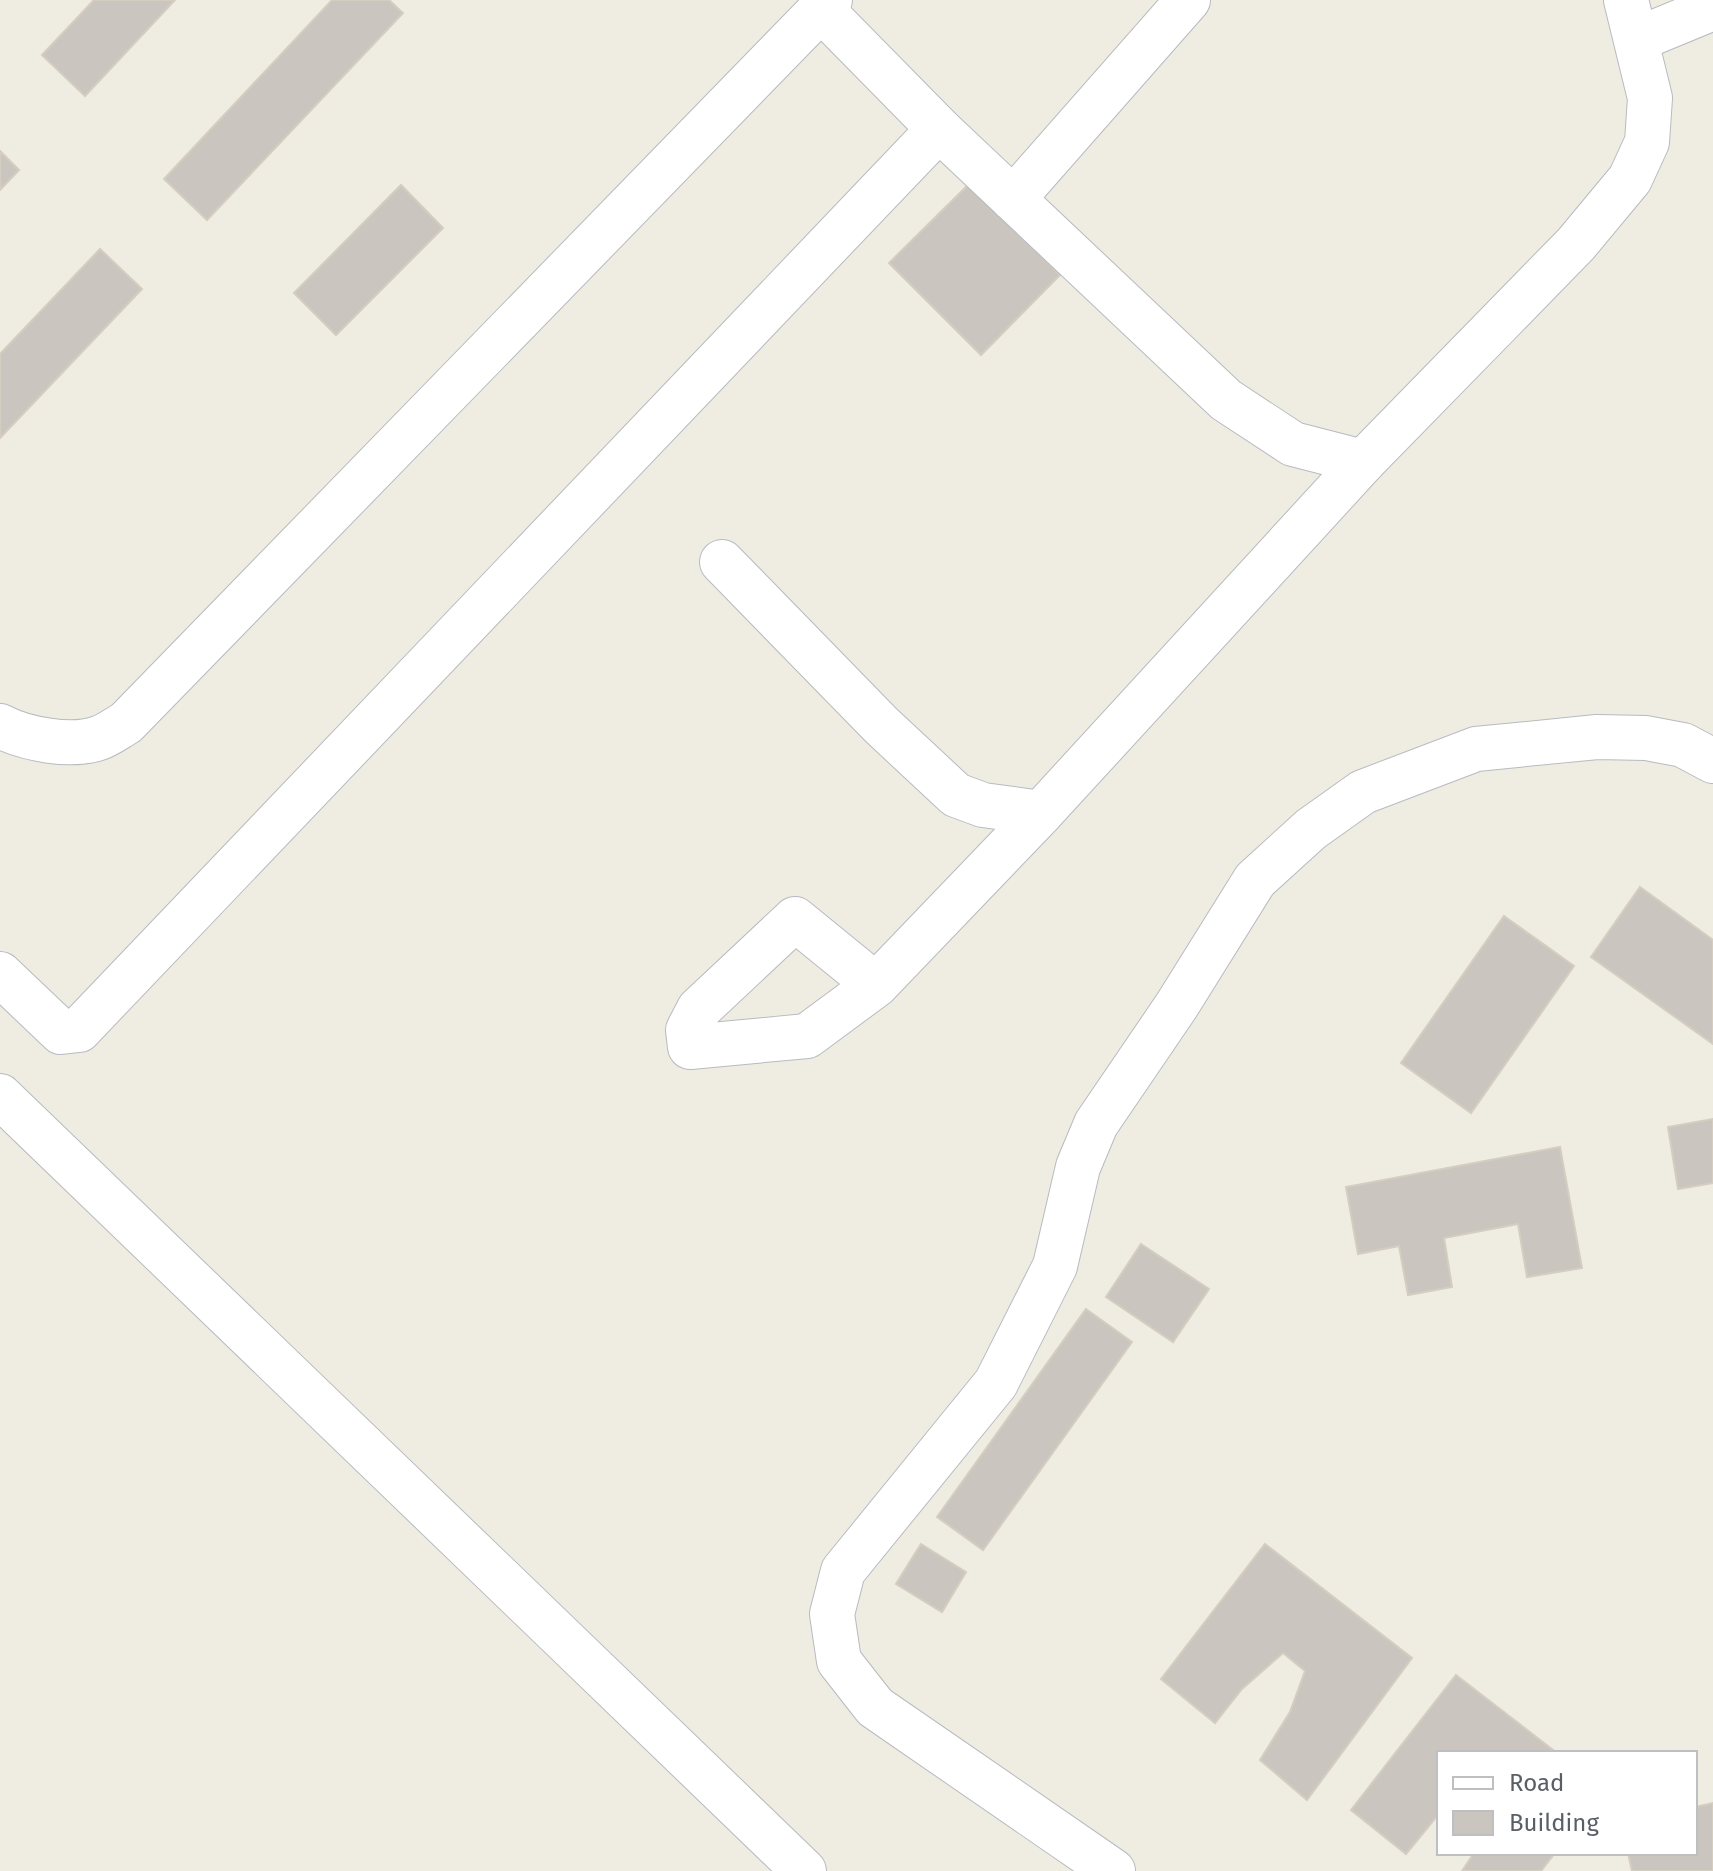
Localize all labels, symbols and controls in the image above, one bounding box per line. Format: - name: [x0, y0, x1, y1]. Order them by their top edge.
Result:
- legend: [1437, 1751, 1697, 1855]
- text: Road: [1509, 1769, 1564, 1797]
- text: Building: [1509, 1809, 1599, 1837]

